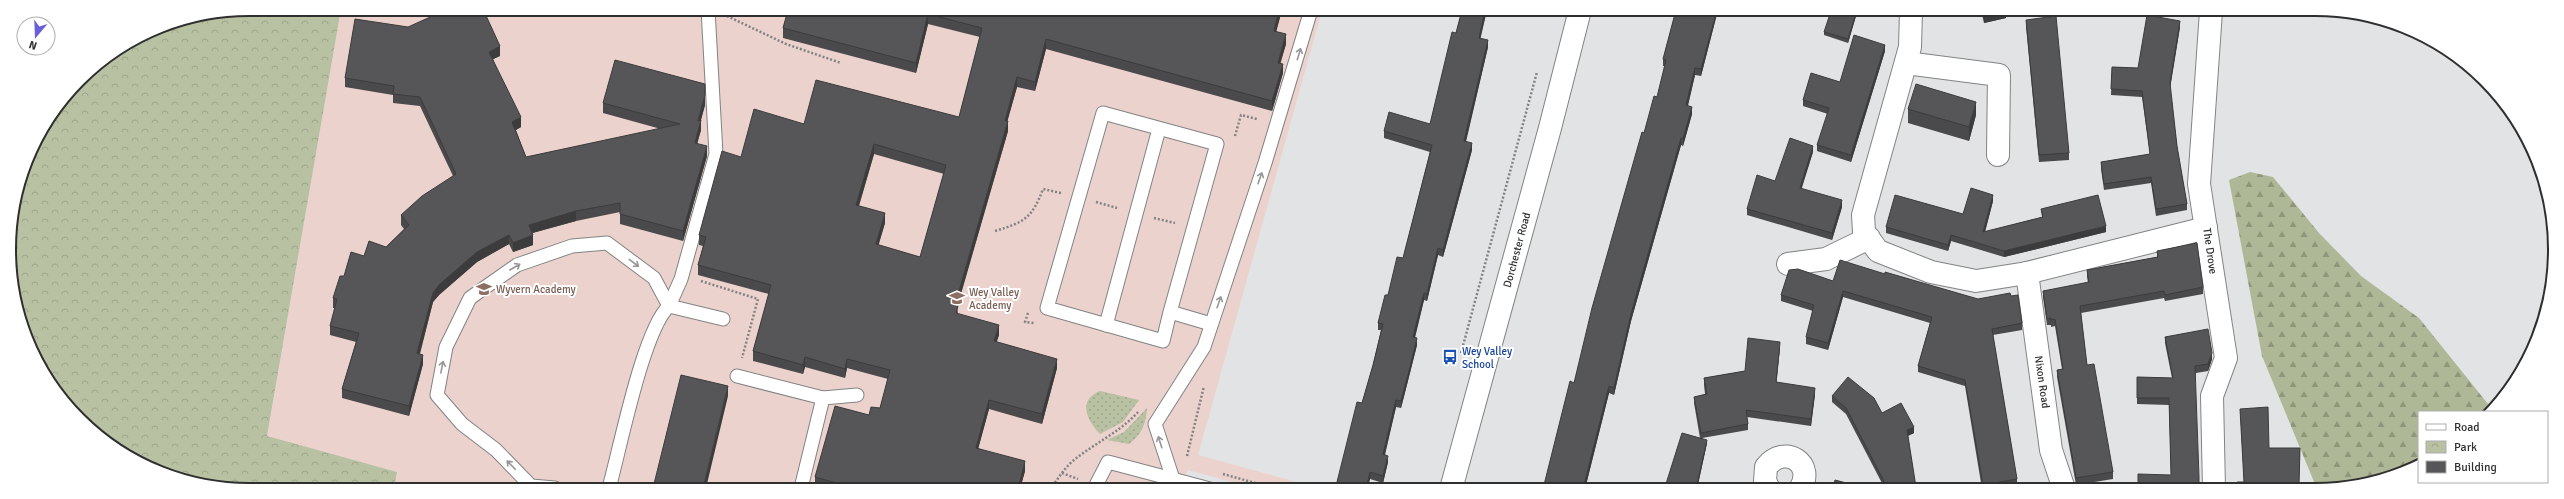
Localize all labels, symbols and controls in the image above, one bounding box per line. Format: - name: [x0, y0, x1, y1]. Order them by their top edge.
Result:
- north arrow: [16, 16, 56, 56]
- text: N: [27, 38, 39, 52]
- one-way arrow: [1296, 48, 1303, 61]
- one-way arrow: [1257, 172, 1264, 185]
- street label: Dorchester Road: [1501, 211, 1533, 289]
- street label: The Drove: [2200, 227, 2220, 275]
- one-way arrow: [629, 258, 640, 267]
- one-way arrow: [509, 262, 521, 270]
- school or university icon: Wyvern Academy: [475, 280, 493, 298]
- place label: Wyvern Academy: [496, 283, 577, 296]
- place label: Wey Valley Academy: [969, 286, 1020, 312]
- school or university icon: Wey Valley Academy: [948, 289, 966, 307]
- one-way arrow: [1215, 296, 1223, 308]
- place label: Wey Valley School: [1462, 345, 1513, 371]
- bus stop icon: Wey Valley School: [1441, 348, 1459, 366]
- street label: Nixon Road: [2032, 355, 2052, 409]
- one-way arrow: [439, 361, 447, 374]
- legend: [2418, 411, 2548, 483]
- text: Road: [2454, 420, 2480, 435]
- one-way arrow: [1156, 436, 1164, 448]
- text: Park: [2454, 440, 2477, 455]
- one-way arrow: [506, 460, 515, 470]
- text: Building: [2454, 460, 2497, 475]

